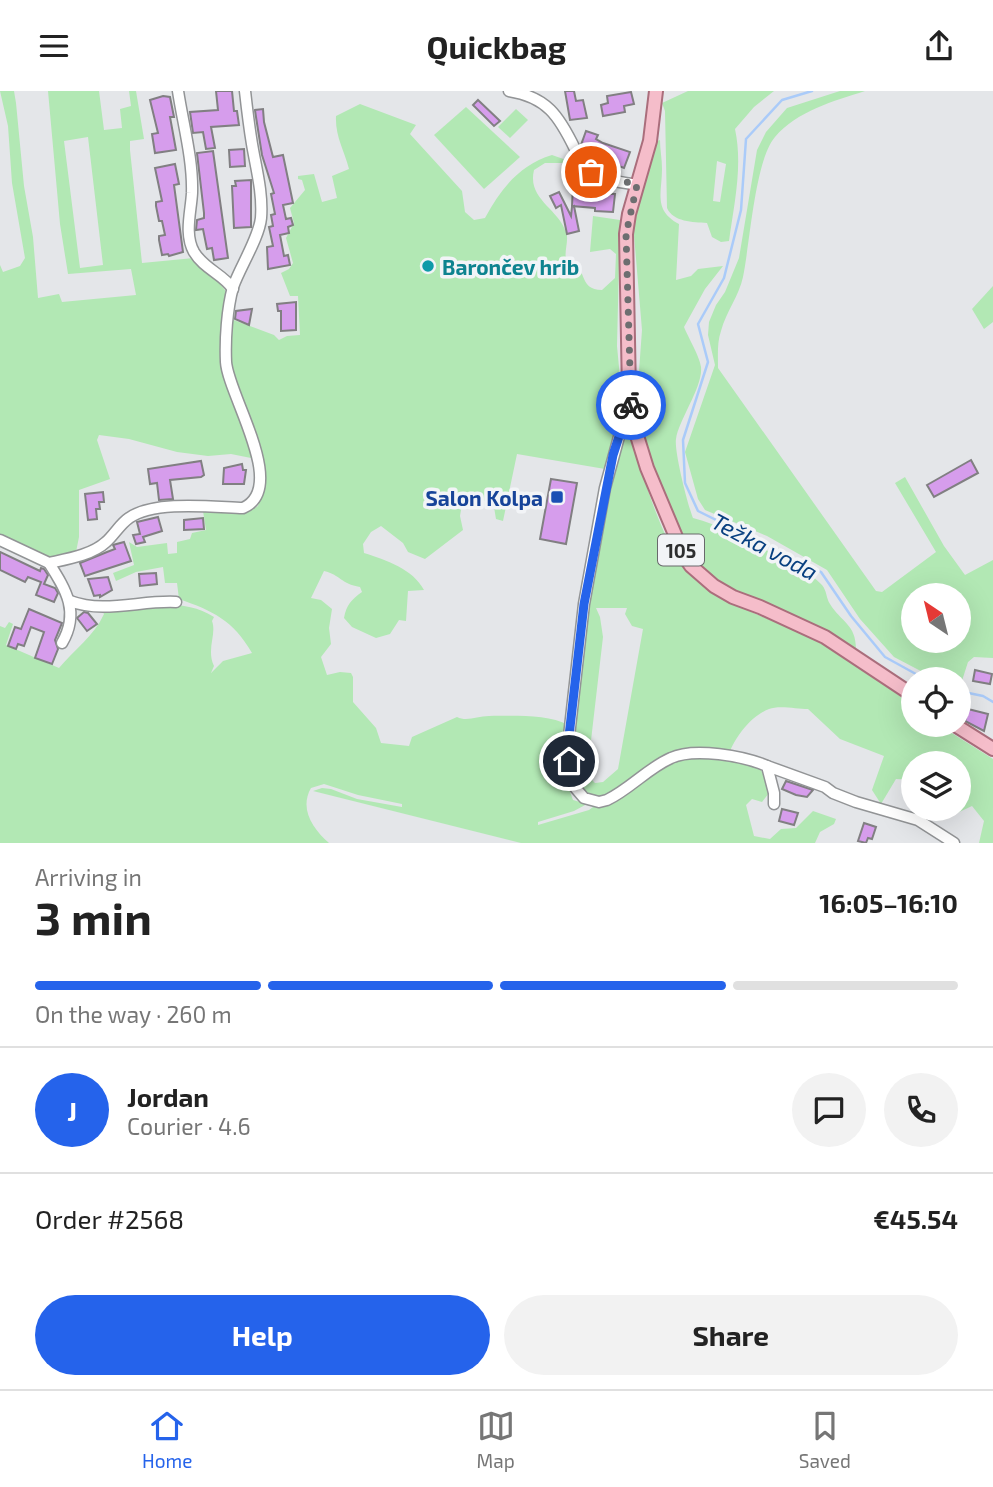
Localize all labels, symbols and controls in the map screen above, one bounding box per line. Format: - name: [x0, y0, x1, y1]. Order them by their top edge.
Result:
- icon: menu: [35, 27, 73, 65]
- text: Quickbag: [427, 27, 566, 65]
- icon: share: [920, 27, 958, 65]
- pin: [561, 142, 621, 202]
- icon: bag: [572, 153, 610, 191]
- place label: Barončev hrib: [442, 254, 579, 279]
- marker: Barončev hrib: [420, 258, 436, 274]
- courier: [596, 370, 666, 440]
- icon: bike: [612, 386, 650, 424]
- place label: Salon Kolpa: [425, 485, 543, 510]
- marker: Salon Kolpa: [549, 489, 565, 505]
- water label: Težka voda: [707, 506, 823, 586]
- road number: 105: [658, 535, 704, 565]
- north arrow: [901, 583, 971, 653]
- map controls: [901, 583, 971, 821]
- button: locate: [901, 667, 971, 737]
- pin: [539, 731, 599, 791]
- icon: home: [550, 742, 588, 780]
- button: layers: [901, 751, 971, 821]
- text: Arriving in: [35, 863, 142, 891]
- text: 16:05–16:10: [819, 887, 958, 918]
- text: 3 min: [35, 889, 152, 944]
- text: On the way · 260 m: [35, 1000, 232, 1028]
- button: chat: [792, 1073, 866, 1147]
- button: phone: [884, 1073, 958, 1147]
- text: Jordan: [127, 1081, 209, 1112]
- text: J: [67, 1095, 77, 1126]
- text: Courier · 4.6: [127, 1112, 251, 1140]
- text: Order #2568: [35, 1203, 184, 1234]
- text: €45.54: [873, 1203, 958, 1234]
- button: Help: [35, 1295, 490, 1375]
- button: Share: [504, 1295, 958, 1375]
- tab: Home: [142, 1407, 192, 1472]
- tab: Map: [477, 1407, 515, 1472]
- tab: Saved: [799, 1407, 851, 1472]

